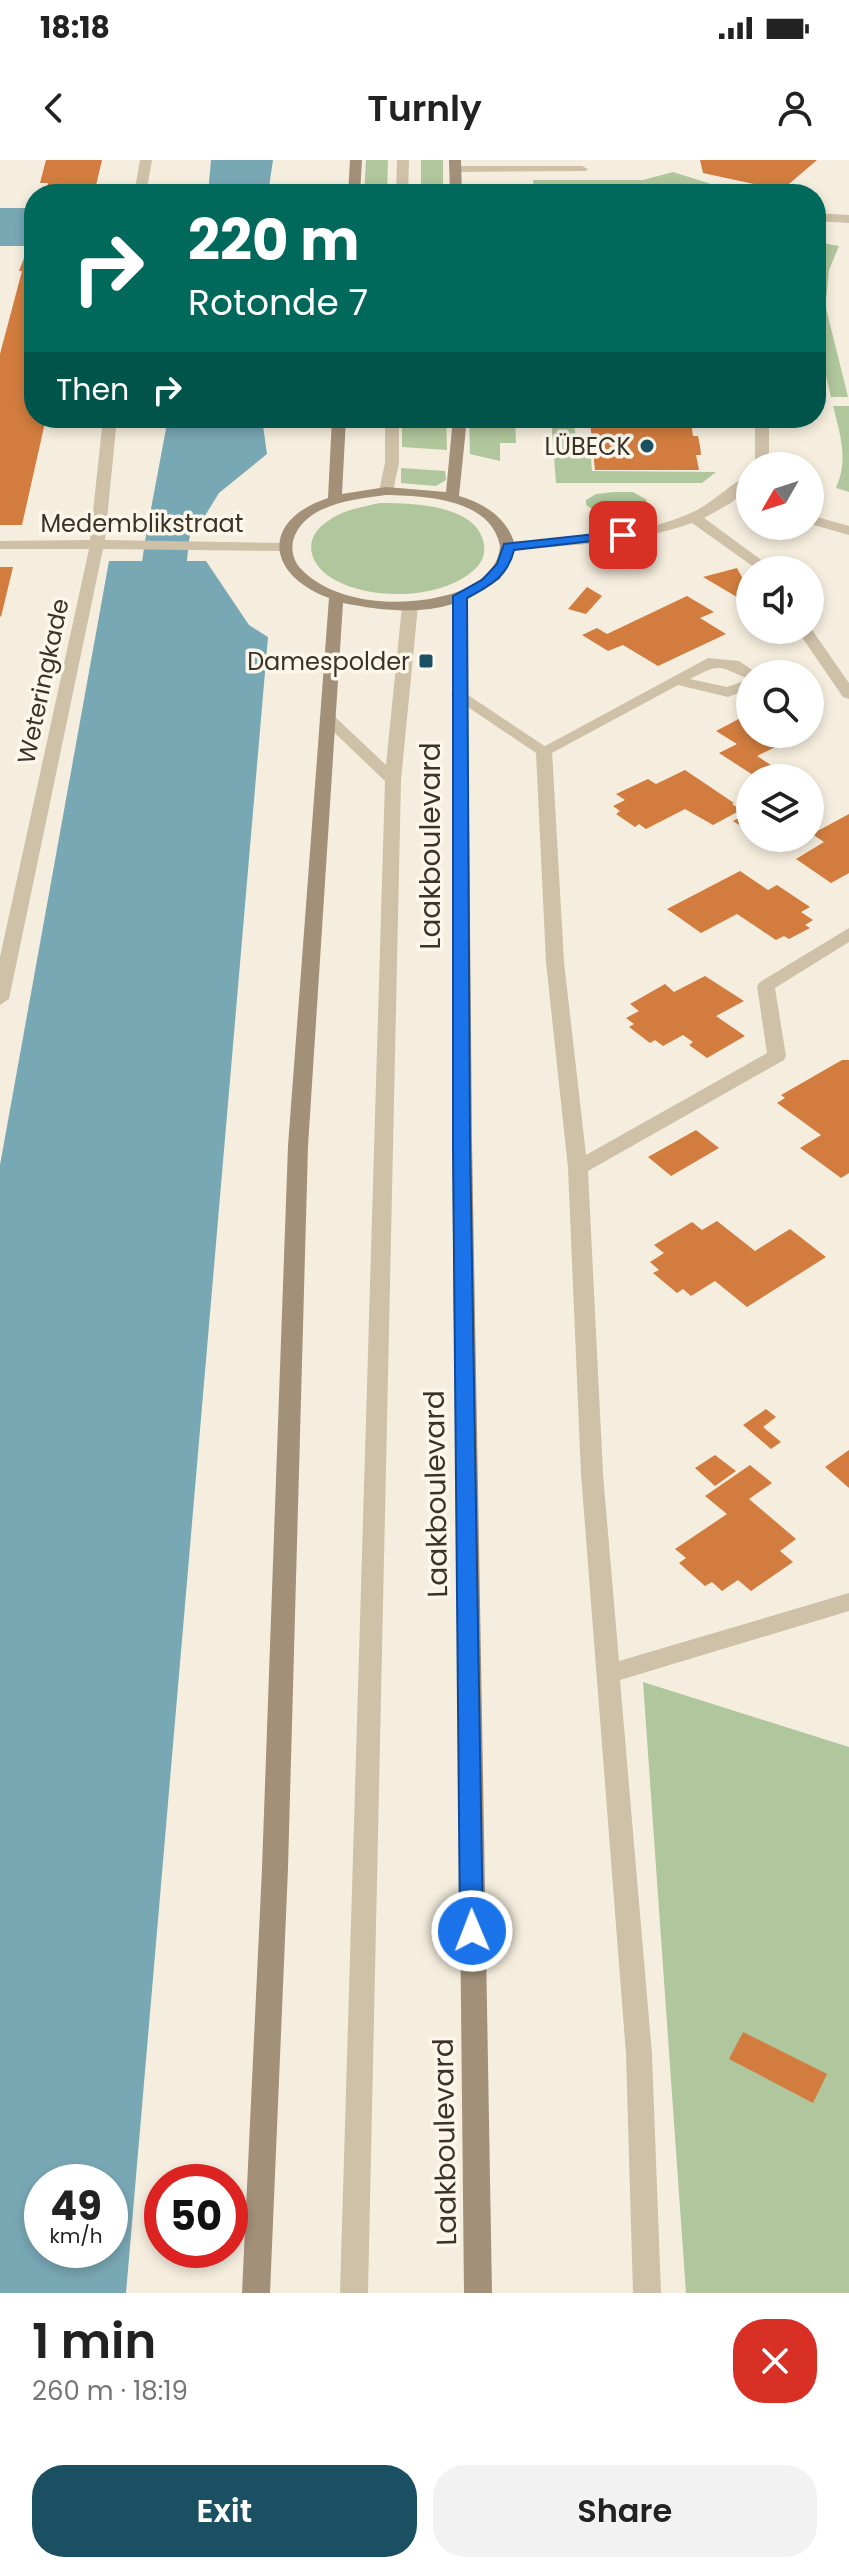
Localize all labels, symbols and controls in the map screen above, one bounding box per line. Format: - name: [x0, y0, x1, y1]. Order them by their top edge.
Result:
- text: 18:18: [40, 6, 110, 49]
- text: Turnly: [367, 83, 482, 134]
- icon: back: [32, 86, 76, 130]
- icon: person: [773, 86, 817, 130]
- text: 220 m: [188, 201, 360, 280]
- icon: right: [56, 216, 160, 320]
- text: Rotonde 7: [188, 277, 368, 328]
- text: Then: [56, 368, 129, 411]
- icon: right: [145, 368, 189, 412]
- place label: LÜBECK: [545, 430, 631, 463]
- marker: LÜBECK: [638, 437, 656, 455]
- north arrow: [736, 452, 824, 540]
- map controls: [736, 452, 824, 852]
- pin: [589, 501, 657, 569]
- street label: Medemblikstraat: [40, 507, 244, 540]
- icon: arrive: [601, 513, 645, 557]
- button: sound: [736, 556, 824, 644]
- street label: Weteringkade: [9, 595, 77, 767]
- place label: Damespolder: [247, 645, 410, 678]
- marker: Damespolder: [417, 652, 435, 670]
- button: search: [736, 660, 824, 748]
- street label: Laakboulevard: [411, 742, 450, 950]
- button: layers: [736, 764, 824, 852]
- street label: Laakboulevard: [415, 1390, 457, 1598]
- position arrow: [430, 1889, 514, 1973]
- street label: Laakboulevard: [424, 2038, 466, 2246]
- speed limit sign: 50: [144, 2164, 248, 2268]
- text: 49: [50, 2178, 102, 2234]
- text: km/h: [49, 2222, 103, 2250]
- text: 1 min: [32, 2308, 156, 2375]
- button: close: [733, 2319, 817, 2403]
- text: 260 m · 18:19: [32, 2373, 188, 2409]
- button: Exit: [32, 2465, 417, 2557]
- button: Share: [433, 2465, 817, 2557]

